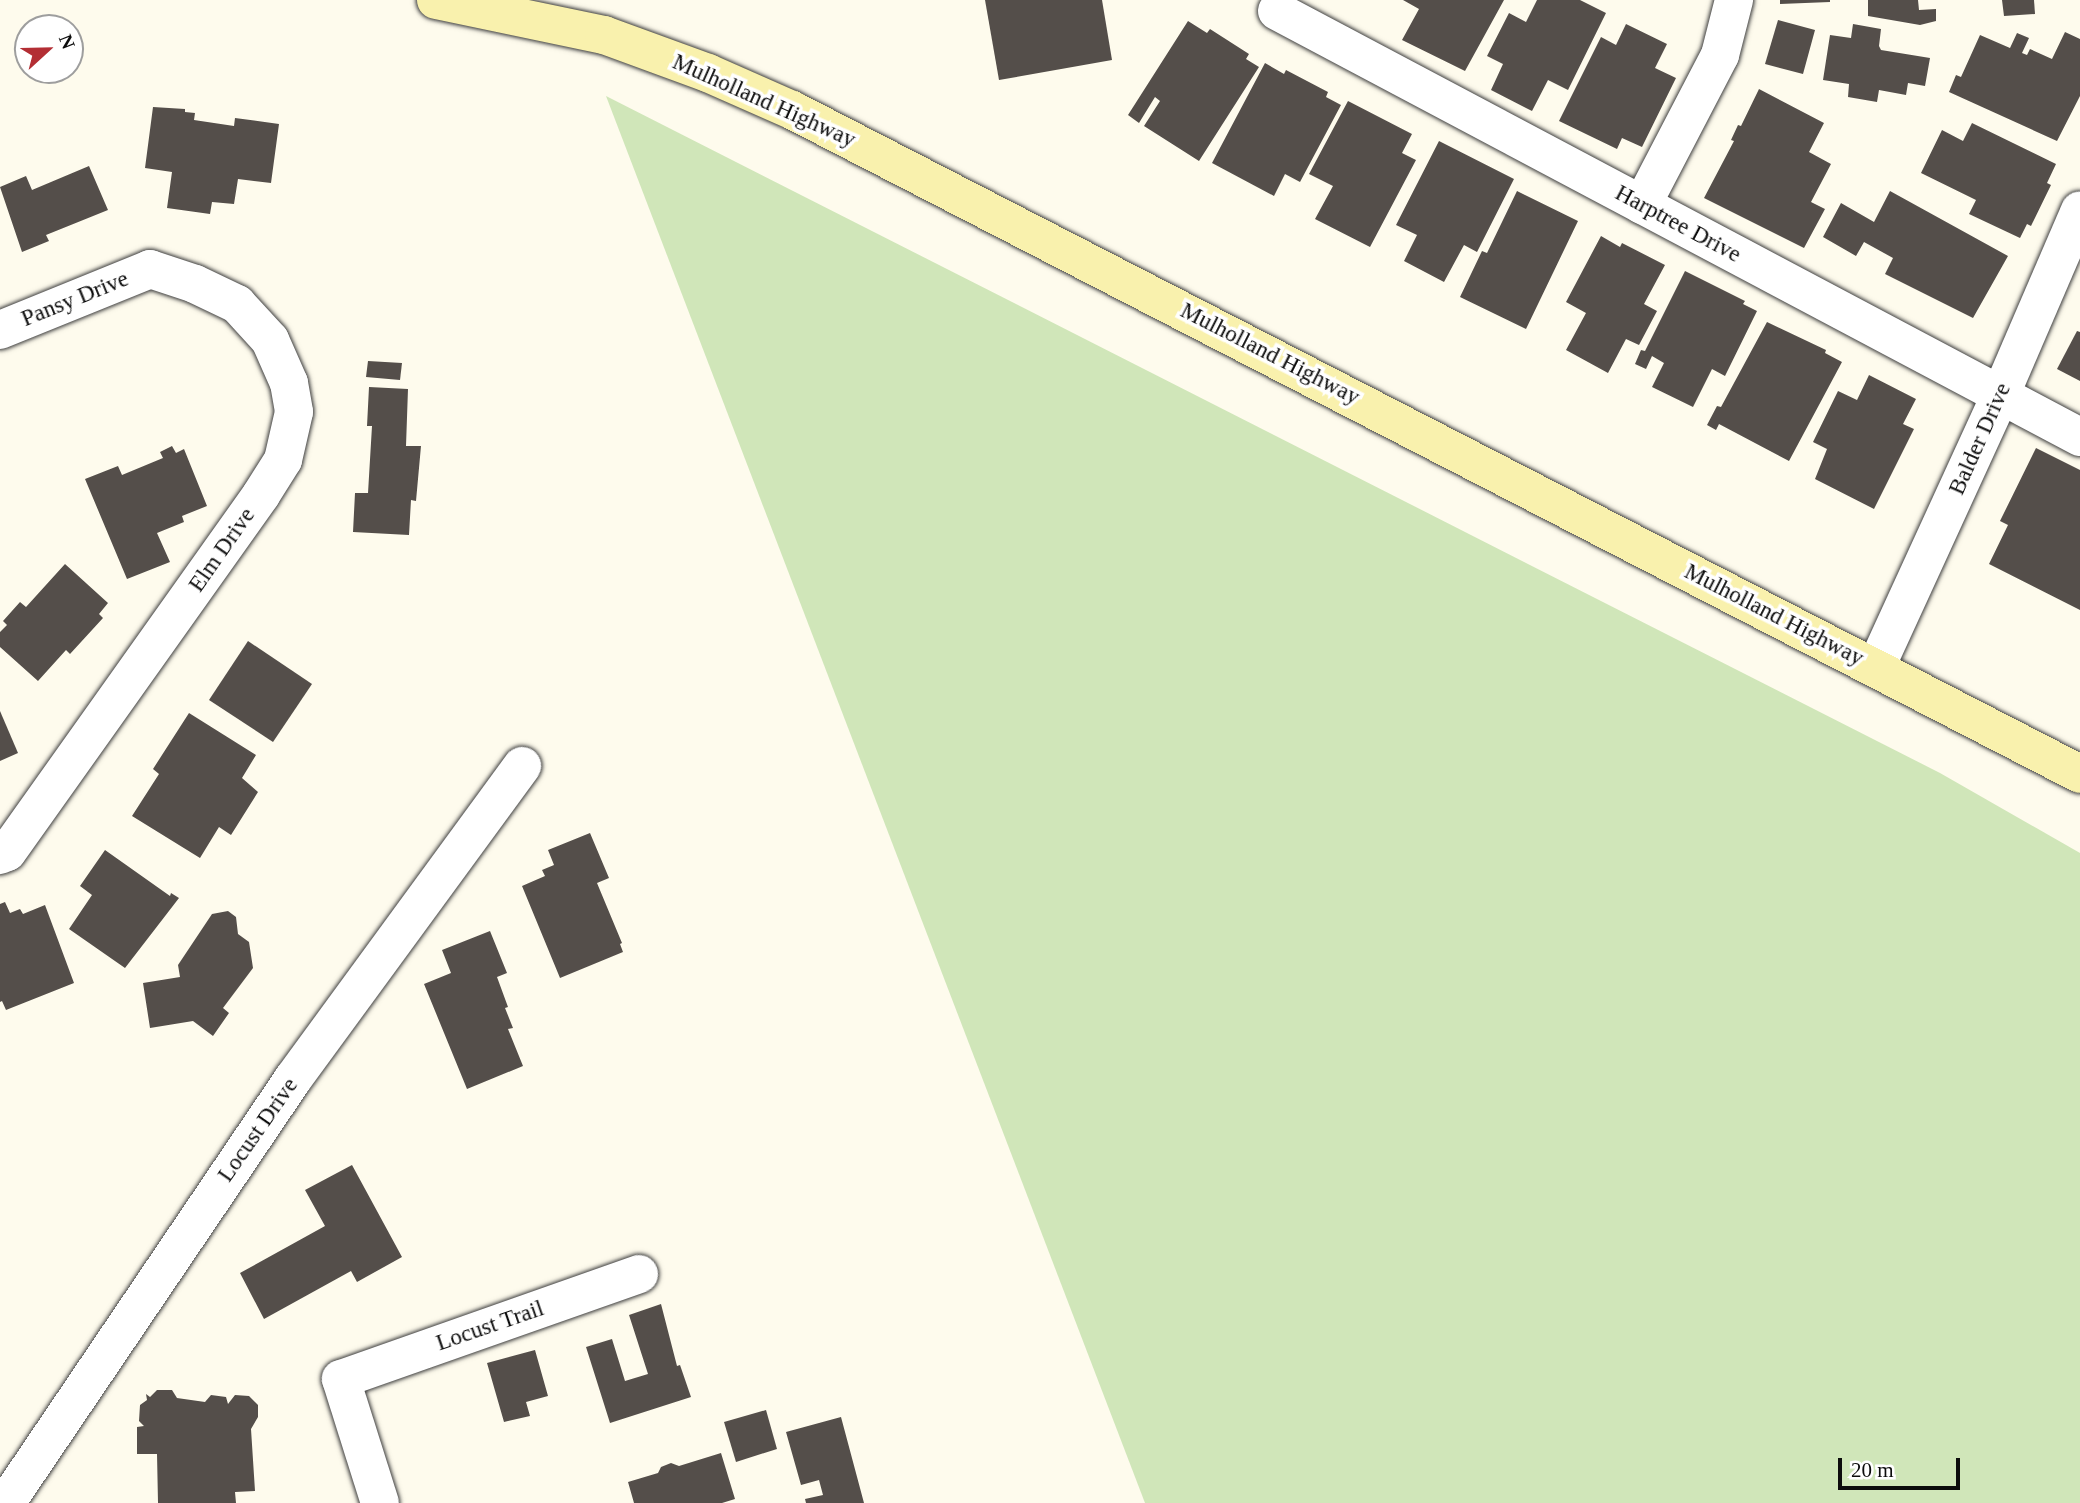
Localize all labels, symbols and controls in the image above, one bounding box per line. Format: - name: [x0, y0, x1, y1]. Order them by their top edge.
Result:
- north arrow: [14, 14, 84, 84]
- text: N: [55, 31, 79, 52]
- street label: Mulholland Highway: [668, 48, 860, 154]
- street label: Harptree Drive: [1610, 179, 1746, 269]
- street label: Pansy Drive: [17, 265, 133, 333]
- street label: Mulholland Highway: [1176, 297, 1364, 411]
- street label: Balder Drive: [1943, 379, 2017, 499]
- street label: Elm Drive: [183, 503, 261, 597]
- street label: Mulholland Highway: [1680, 558, 1868, 672]
- street label: Locust Drive: [212, 1073, 304, 1187]
- street label: Locust Trail: [432, 1295, 548, 1357]
- scale bar: [1842, 1444, 1965, 1488]
- text: 20 m: [1851, 1458, 1894, 1482]

